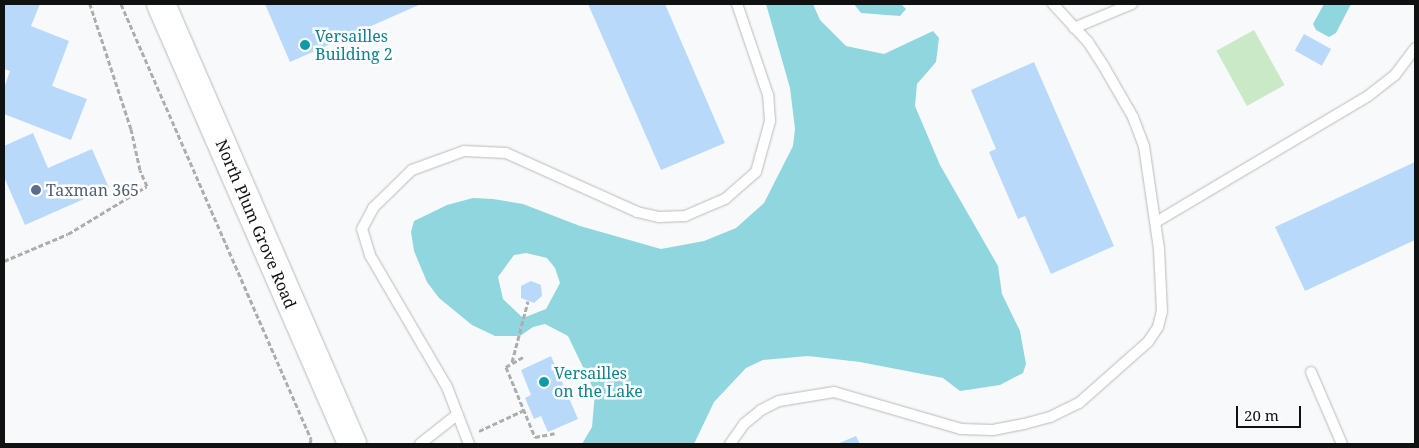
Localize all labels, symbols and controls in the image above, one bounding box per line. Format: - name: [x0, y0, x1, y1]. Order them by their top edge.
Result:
- place label: Versailles Building 2: [315, 26, 393, 64]
- marker: Versailles Building 2: [299, 39, 311, 51]
- street label: North Plum Grove Road: [212, 137, 300, 311]
- place label: Taxman 365: [46, 180, 139, 200]
- marker: Taxman 365: [30, 184, 42, 196]
- place label: Versailles on the Lake: [554, 363, 643, 401]
- marker: Versailles on the Lake: [538, 376, 550, 388]
- scale bar: [1239, 396, 1304, 428]
- text: 20 m: [1244, 405, 1279, 425]

